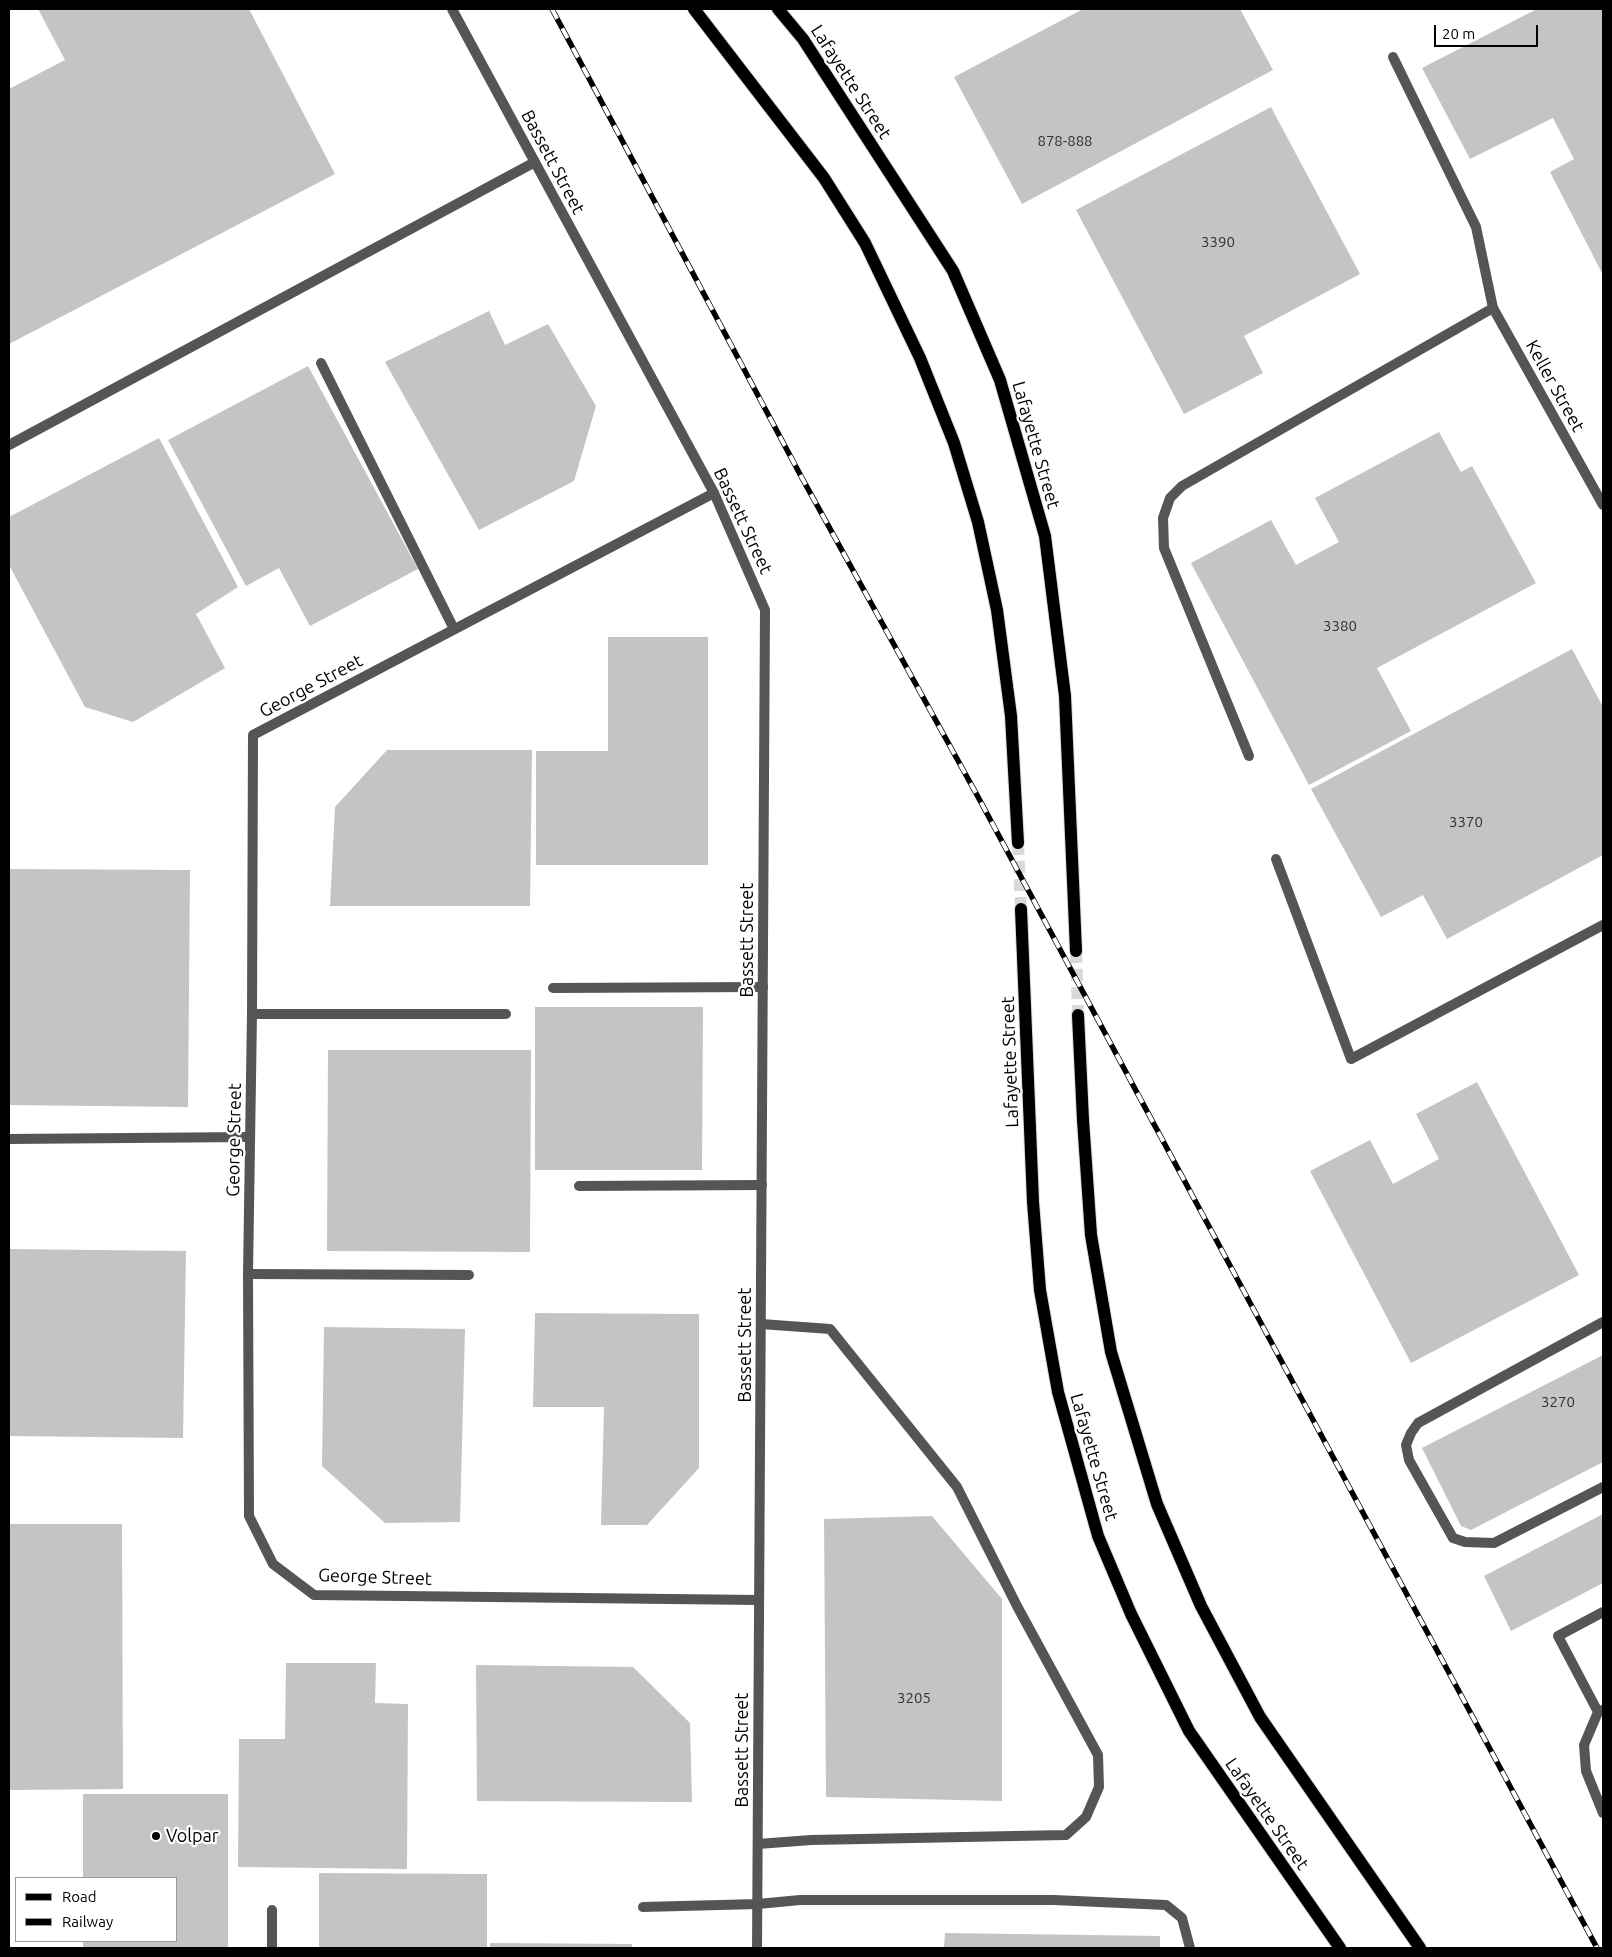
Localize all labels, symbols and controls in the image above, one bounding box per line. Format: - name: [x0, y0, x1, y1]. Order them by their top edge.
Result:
- scale bar: [1437, 15, 1541, 47]
- street label: Lafayette Street: [806, 21, 896, 143]
- text: 20 m: [1442, 25, 1475, 42]
- street label: Bassett Street: [517, 106, 589, 218]
- house number: 878-888: [1037, 132, 1093, 150]
- house number: 3390: [1201, 233, 1235, 251]
- street label: Keller Street: [1521, 336, 1589, 436]
- street label: Lafayette Street: [1007, 379, 1065, 511]
- street label: Bassett Street: [709, 464, 777, 578]
- house number: 3380: [1323, 617, 1357, 635]
- street label: George Street: [256, 650, 366, 722]
- house number: 3370: [1449, 813, 1483, 831]
- street label: Bassett Street: [736, 883, 758, 997]
- street label: Lafayette Street: [997, 996, 1023, 1128]
- street label: George Street: [222, 1083, 246, 1197]
- street label: Bassett Street: [734, 1288, 756, 1402]
- street label: Lafayette Street: [1065, 1391, 1123, 1523]
- house number: 3270: [1541, 1393, 1575, 1411]
- street label: George Street: [318, 1564, 432, 1590]
- house number: 3205: [897, 1689, 931, 1707]
- street label: Bassett Street: [731, 1693, 753, 1807]
- street label: Lafayette Street: [1220, 1754, 1314, 1874]
- place label: Volpar: [166, 1825, 219, 1847]
- marker: Volpar: [150, 1830, 162, 1842]
- legend: [15, 1877, 178, 1942]
- text: Road: [62, 1888, 97, 1905]
- text: Railway: [62, 1913, 113, 1930]

